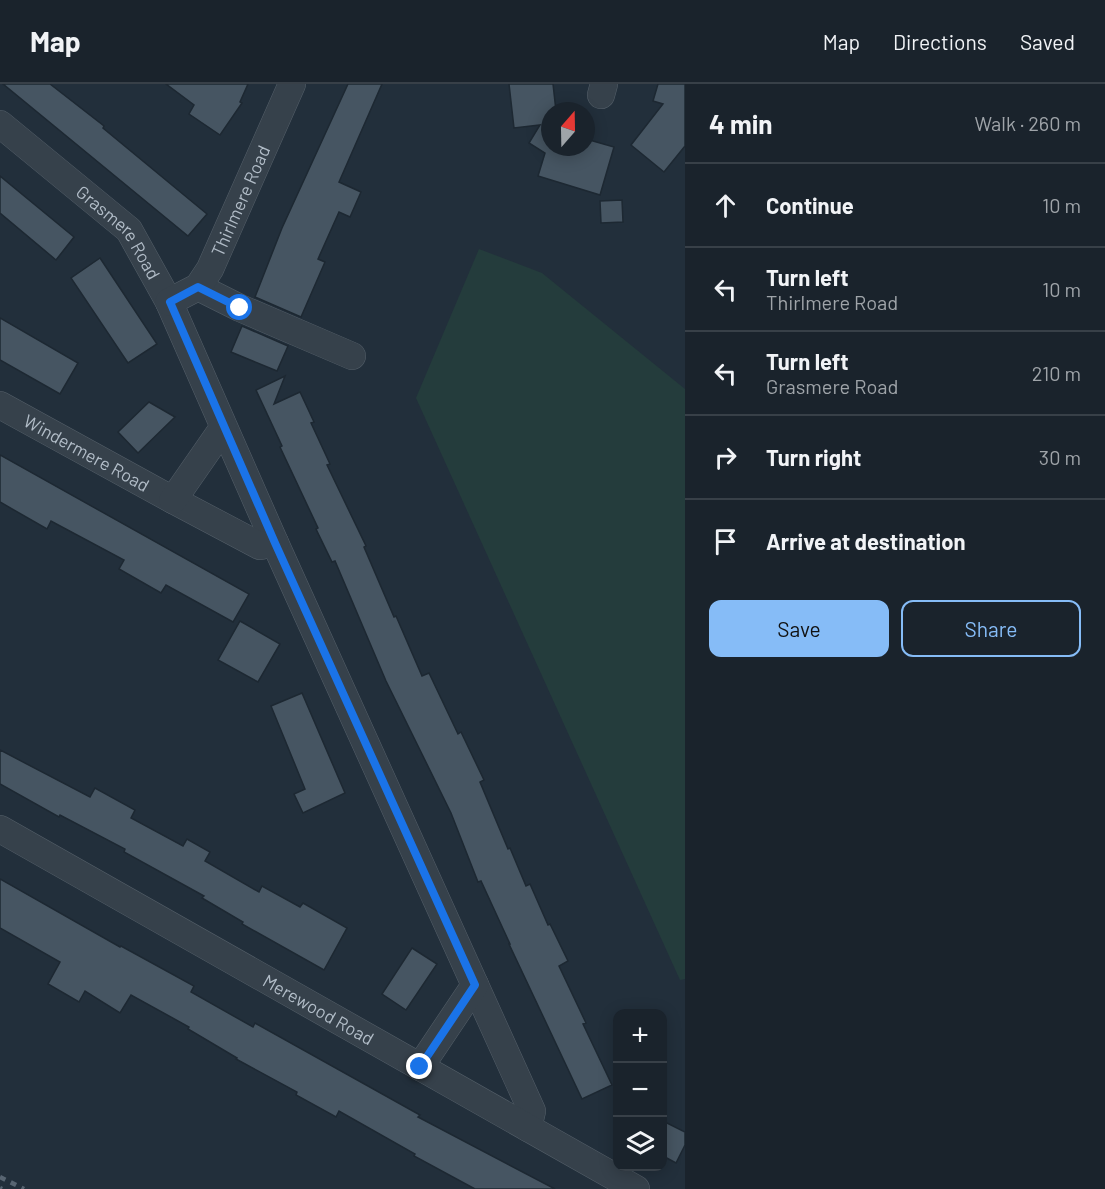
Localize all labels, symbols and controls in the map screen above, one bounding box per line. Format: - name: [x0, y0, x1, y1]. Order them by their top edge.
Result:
- text: Map: [30, 24, 81, 58]
- text: Map: [823, 29, 860, 54]
- text: Directions: [893, 29, 987, 54]
- text: Saved: [1020, 29, 1075, 54]
- north arrow: [541, 102, 595, 156]
- text: 4 min: [709, 108, 773, 139]
- text: Walk · 260 m: [974, 111, 1081, 135]
- street label: Thirlmere Road: [206, 142, 274, 260]
- street label: Grasmere Road: [72, 180, 165, 283]
- icon: ahead: [709, 189, 742, 222]
- text: Continue: [766, 192, 854, 218]
- text: 10 m: [1042, 193, 1081, 217]
- text: Turn left: [766, 264, 849, 290]
- icon: left: [709, 273, 742, 306]
- text: 10 m: [1042, 277, 1081, 301]
- text: Thirlmere Road: [766, 290, 898, 314]
- route start: [226, 294, 252, 320]
- text: Turn left: [766, 348, 849, 374]
- icon: left: [709, 357, 742, 390]
- text: 210 m: [1032, 361, 1081, 385]
- text: Grasmere Road: [766, 374, 898, 398]
- street label: Windermere Road: [20, 409, 153, 496]
- icon: right: [709, 441, 742, 474]
- text: Turn right: [766, 444, 861, 470]
- text: 30 m: [1039, 445, 1081, 469]
- icon: arrive: [709, 525, 742, 558]
- text: Arrive at destination: [766, 528, 965, 554]
- button: Save: [709, 600, 889, 657]
- button: Share: [901, 600, 1081, 657]
- street label: Merewood Road: [259, 969, 378, 1049]
- map controls: [613, 1009, 667, 1171]
- button: +: [613, 1009, 667, 1063]
- route end: [406, 1053, 432, 1079]
- button: −: [613, 1063, 667, 1117]
- button: layers: [613, 1117, 667, 1171]

